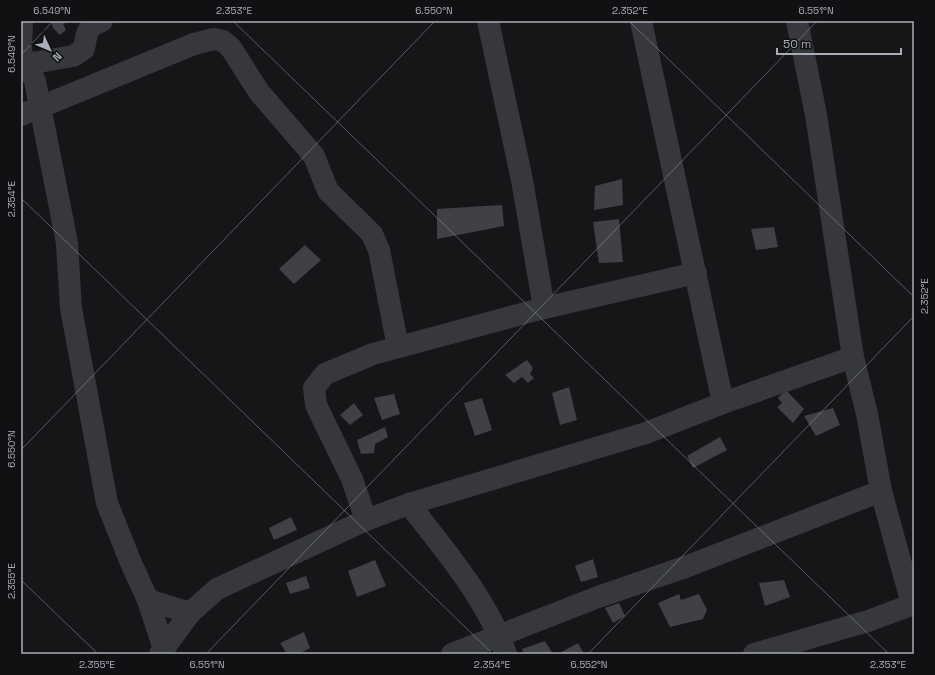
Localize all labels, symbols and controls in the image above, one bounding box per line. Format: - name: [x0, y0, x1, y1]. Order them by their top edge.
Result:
- text: 6.549°N: [33, 4, 71, 17]
- text: 2.353°E: [216, 4, 252, 17]
- text: 6.550°N: [415, 4, 453, 17]
- text: 2.352°E: [612, 4, 648, 17]
- text: 6.551°N: [798, 4, 834, 17]
- north arrow: [30, 30, 70, 70]
- scale bar: [777, 30, 901, 56]
- text: 6.549°N: [5, 35, 18, 73]
- text: 50 m: [783, 36, 811, 52]
- text: N: [50, 49, 65, 64]
- text: 2.354°E: [5, 180, 18, 217]
- text: 2.352°E: [918, 278, 931, 314]
- text: 6.550°N: [5, 430, 18, 468]
- text: 2.355°E: [5, 563, 18, 599]
- text: 2.355°E: [79, 658, 115, 671]
- text: 6.551°N: [189, 658, 225, 671]
- text: 2.354°E: [474, 658, 511, 671]
- text: 6.552°N: [570, 658, 608, 671]
- text: 2.353°E: [870, 658, 906, 671]

